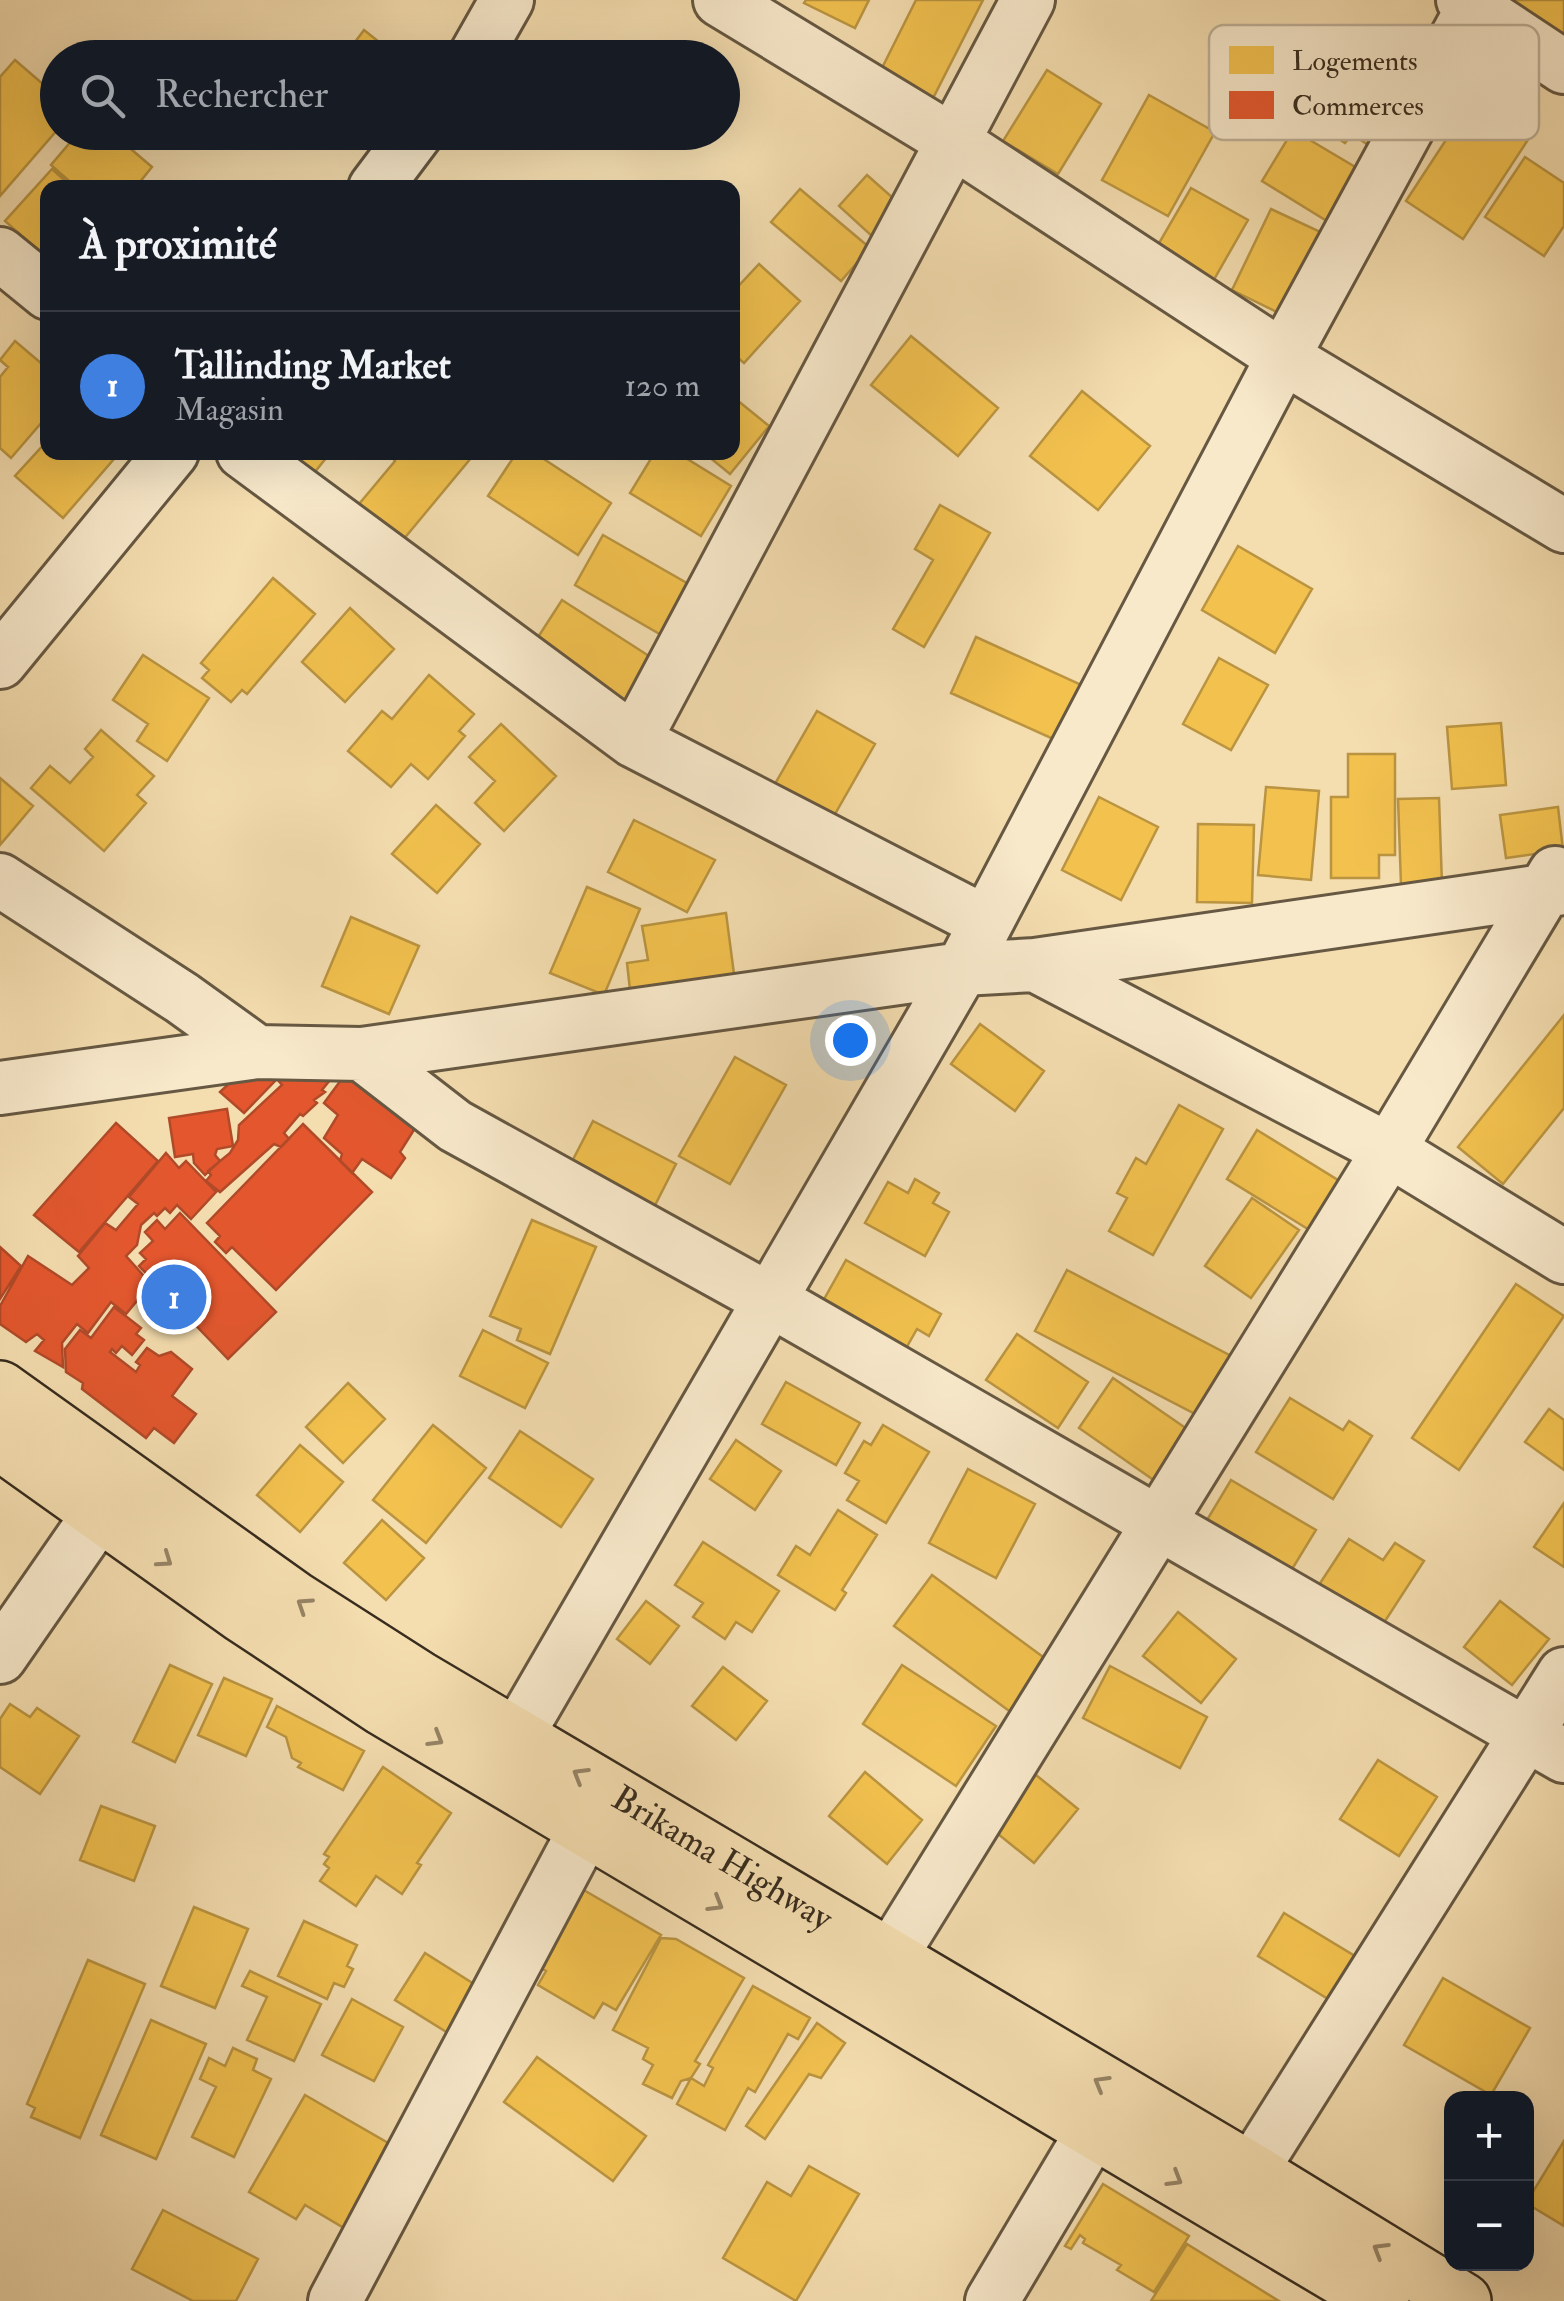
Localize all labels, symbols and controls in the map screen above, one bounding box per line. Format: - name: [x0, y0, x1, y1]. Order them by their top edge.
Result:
- legend: [1209, 25, 1539, 140]
- search box: [40, 40, 740, 150]
- text: Logements: [1292, 44, 1418, 79]
- icon: search: [75, 68, 130, 123]
- text: Rechercher: [155, 71, 328, 119]
- text: Commerces: [1292, 89, 1424, 124]
- text: À proximité: [80, 219, 276, 271]
- text: Tallinding Market: [175, 342, 451, 390]
- text: 1: [107, 366, 118, 406]
- text: 120 m: [624, 366, 700, 406]
- text: Magasin: [175, 390, 284, 430]
- your location: [825, 1015, 876, 1066]
- pin: 1: [142, 1260, 206, 1334]
- one-way arrow: [154, 1548, 172, 1566]
- one-way arrow: [296, 1598, 314, 1617]
- one-way arrow: [425, 1727, 443, 1746]
- one-way arrow: [573, 1768, 591, 1787]
- street label: Brikama Highway: [604, 1776, 841, 1941]
- one-way arrow: [705, 1892, 723, 1911]
- one-way arrow: [1094, 2076, 1112, 2095]
- map controls: [1444, 2091, 1534, 2271]
- button: +: [1444, 2091, 1534, 2181]
- one-way arrow: [1164, 2167, 1182, 2186]
- button: −: [1444, 2181, 1534, 2271]
- one-way arrow: [1373, 2243, 1391, 2262]

